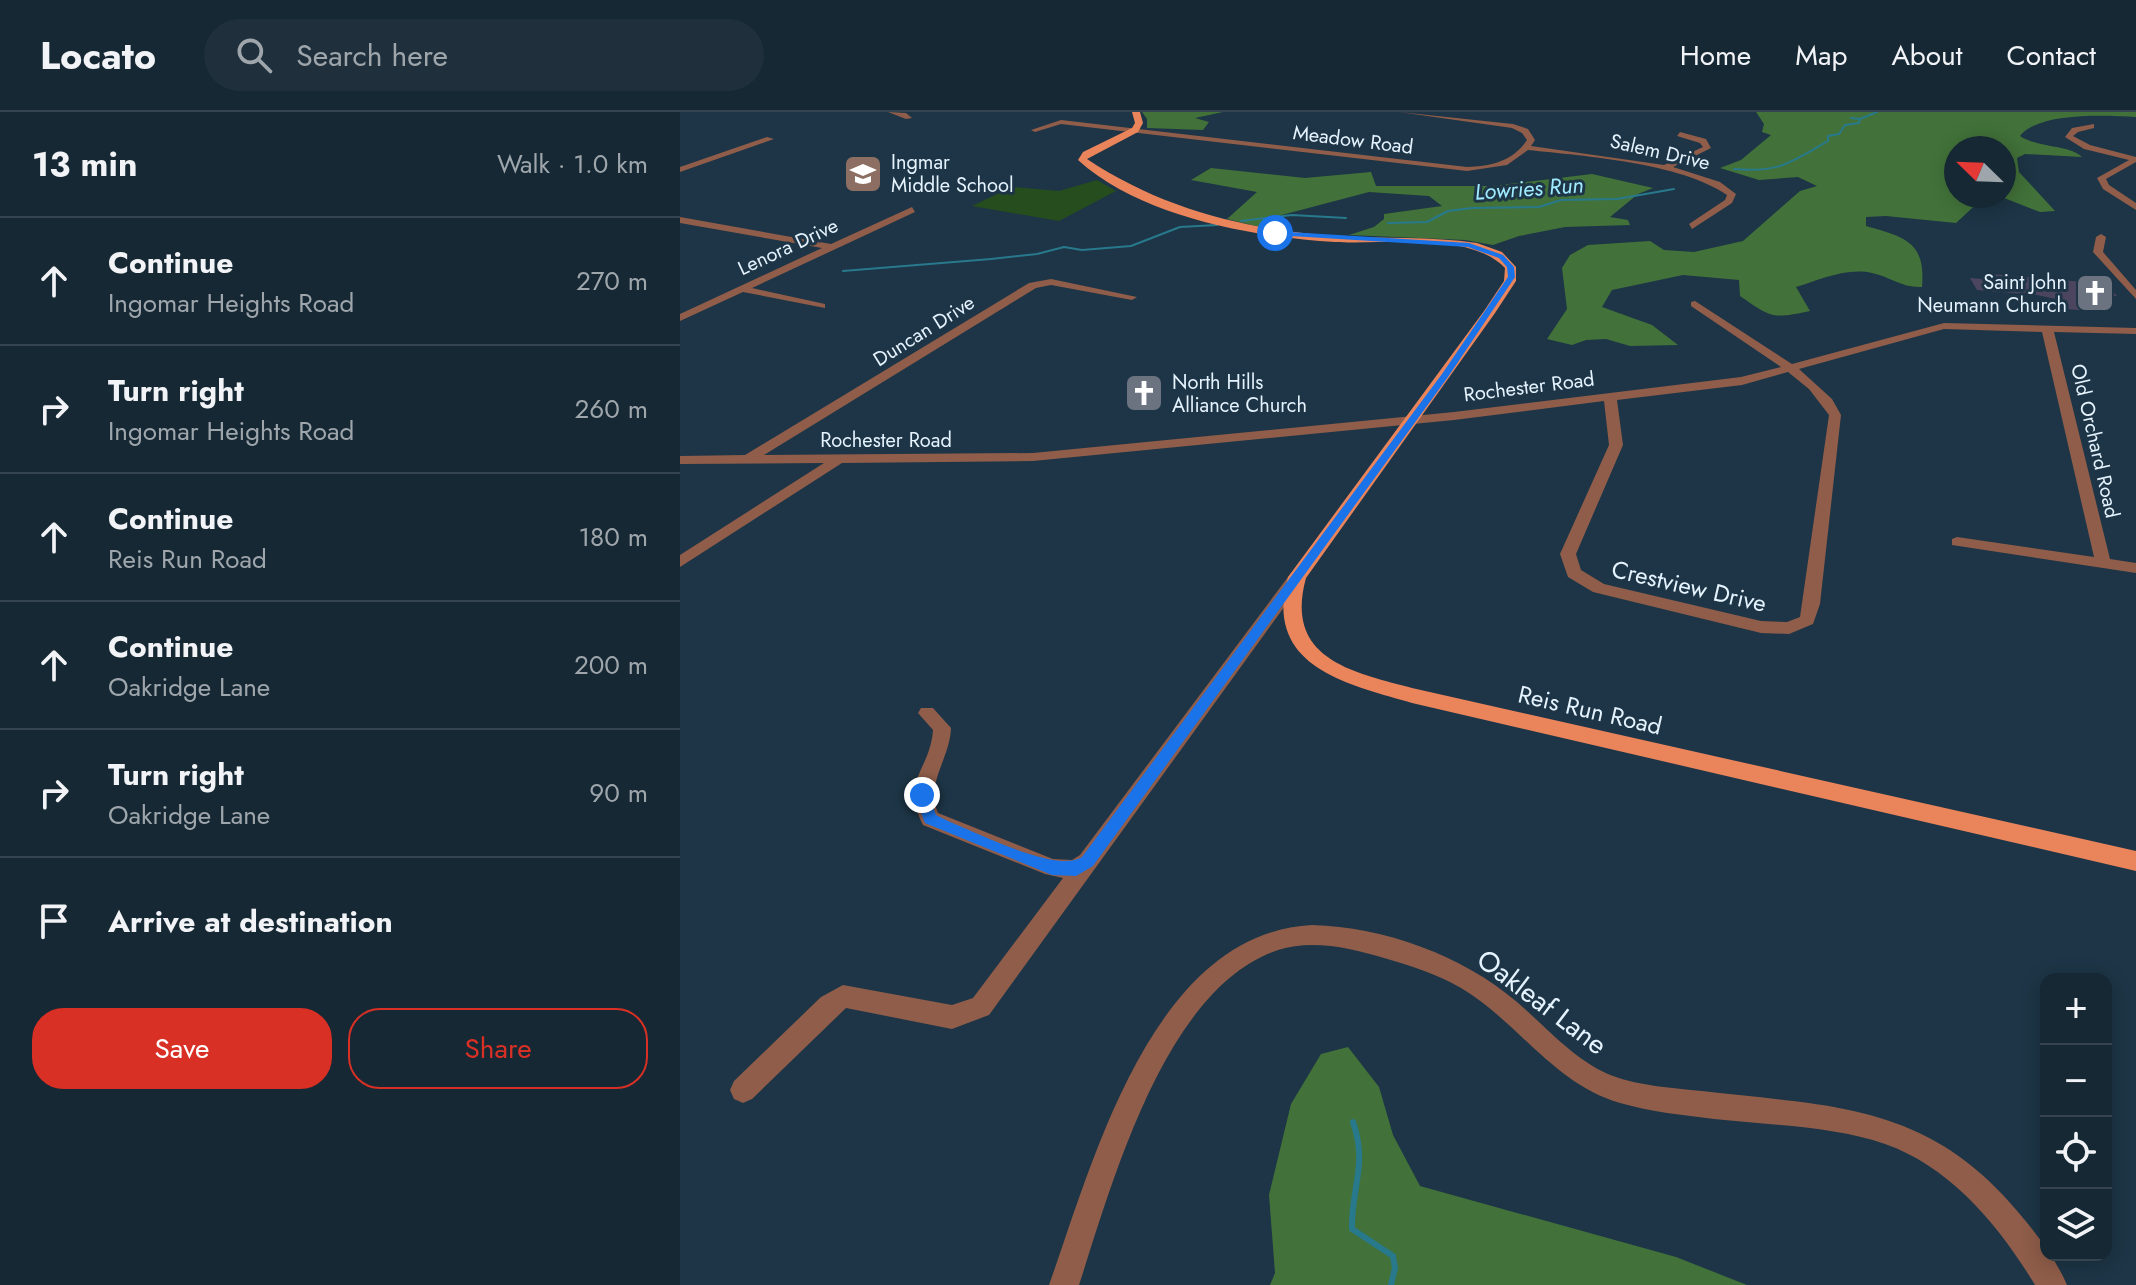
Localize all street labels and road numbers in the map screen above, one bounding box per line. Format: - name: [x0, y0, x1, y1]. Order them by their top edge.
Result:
- street label: Meadow Road: [1291, 118, 1415, 162]
- street label: Salem Drive: [1607, 126, 1713, 178]
- street label: Lenora Drive: [733, 211, 843, 283]
- street label: Duncan Drive: [868, 288, 980, 374]
- street label: Old Orchard Road: [2063, 361, 2127, 521]
- street label: Rochester Road: [1462, 365, 1596, 409]
- street label: Rochester Road: [820, 426, 952, 455]
- street label: Crestview Drive: [1608, 551, 1770, 621]
- street label: Reis Run Road: [1515, 676, 1665, 744]
- street label: Oakleaf Lane: [1468, 939, 1616, 1065]

